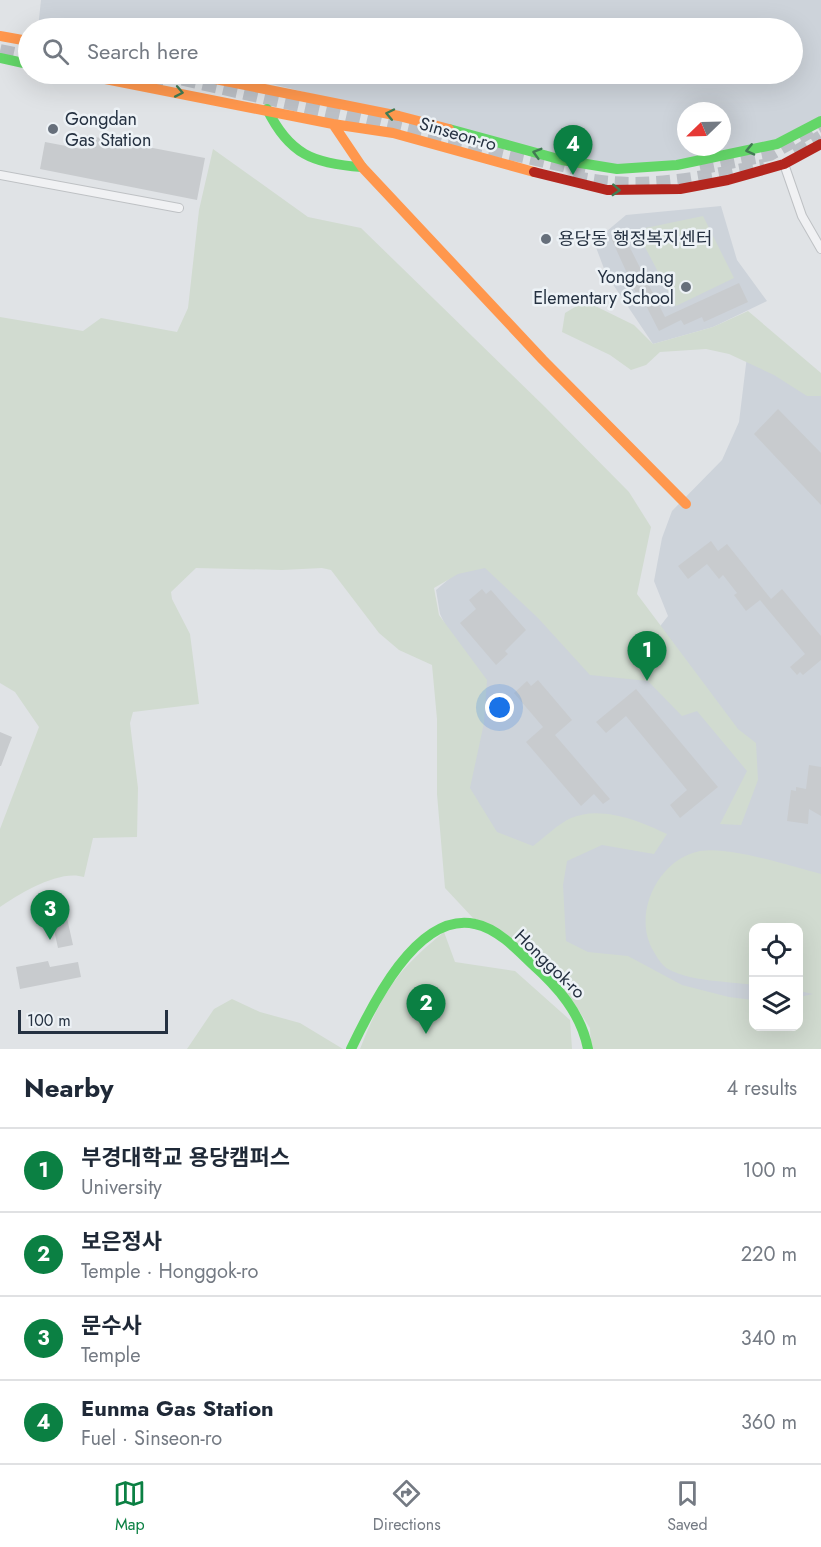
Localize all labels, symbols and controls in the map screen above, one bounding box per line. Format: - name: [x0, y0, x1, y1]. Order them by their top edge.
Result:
- search box: [18, 18, 803, 84]
- icon: search: [39, 35, 72, 68]
- text: Search here: [87, 35, 198, 67]
- one-way arrow: [174, 85, 184, 98]
- north arrow: [677, 102, 731, 156]
- place label: Gongdan Gas Station: [65, 106, 151, 153]
- one-way arrow: [386, 109, 396, 122]
- street label: Sinseon-ro: [416, 111, 500, 157]
- marker: Gongdan Gas Station: [46, 122, 60, 136]
- pin: 4: [554, 126, 592, 175]
- one-way arrow: [745, 143, 755, 156]
- one-way arrow: [532, 148, 543, 160]
- one-way arrow: [612, 183, 621, 196]
- place label: 용당동 행정복지센터: [558, 226, 712, 252]
- marker: 용당동 행정복지센터: [539, 232, 553, 246]
- place label: Yongdang Elementary School: [533, 264, 674, 311]
- marker: Yongdang Elementary School: [679, 280, 693, 294]
- pin: 1: [628, 632, 666, 681]
- your location: [485, 693, 514, 722]
- pin: 3: [31, 890, 70, 940]
- street label: Honggok-ro: [509, 923, 591, 1005]
- map controls: [749, 923, 803, 1031]
- button: locate: [749, 923, 803, 977]
- button: layers: [749, 977, 803, 1031]
- pin: 2: [406, 984, 446, 1034]
- scale bar: [18, 1007, 168, 1034]
- text: 100 m: [27, 1009, 71, 1032]
- text: Nearby: [24, 1069, 113, 1107]
- text: 4 results: [726, 1074, 797, 1103]
- text: 부경대학교 용당캠퍼스: [81, 1141, 290, 1173]
- text: 1: [38, 1156, 49, 1185]
- text: 100 m: [742, 1156, 797, 1185]
- text: University: [81, 1173, 162, 1202]
- text: 보은정사: [81, 1225, 162, 1257]
- text: 2: [37, 1240, 50, 1269]
- text: 220 m: [741, 1240, 797, 1269]
- text: Temple · Honggok-ro: [81, 1257, 258, 1286]
- text: 문수사: [81, 1309, 142, 1341]
- text: 3: [37, 1324, 50, 1353]
- text: 340 m: [741, 1324, 797, 1353]
- text: Temple: [81, 1341, 141, 1370]
- text: Eunma Gas Station: [81, 1392, 274, 1424]
- text: 4: [37, 1408, 50, 1437]
- text: 360 m: [741, 1408, 797, 1437]
- text: Fuel · Sinseon-ro: [81, 1424, 222, 1453]
- tab: Map: [113, 1477, 146, 1536]
- tab: Directions: [373, 1477, 441, 1536]
- tab: Saved: [667, 1477, 708, 1536]

